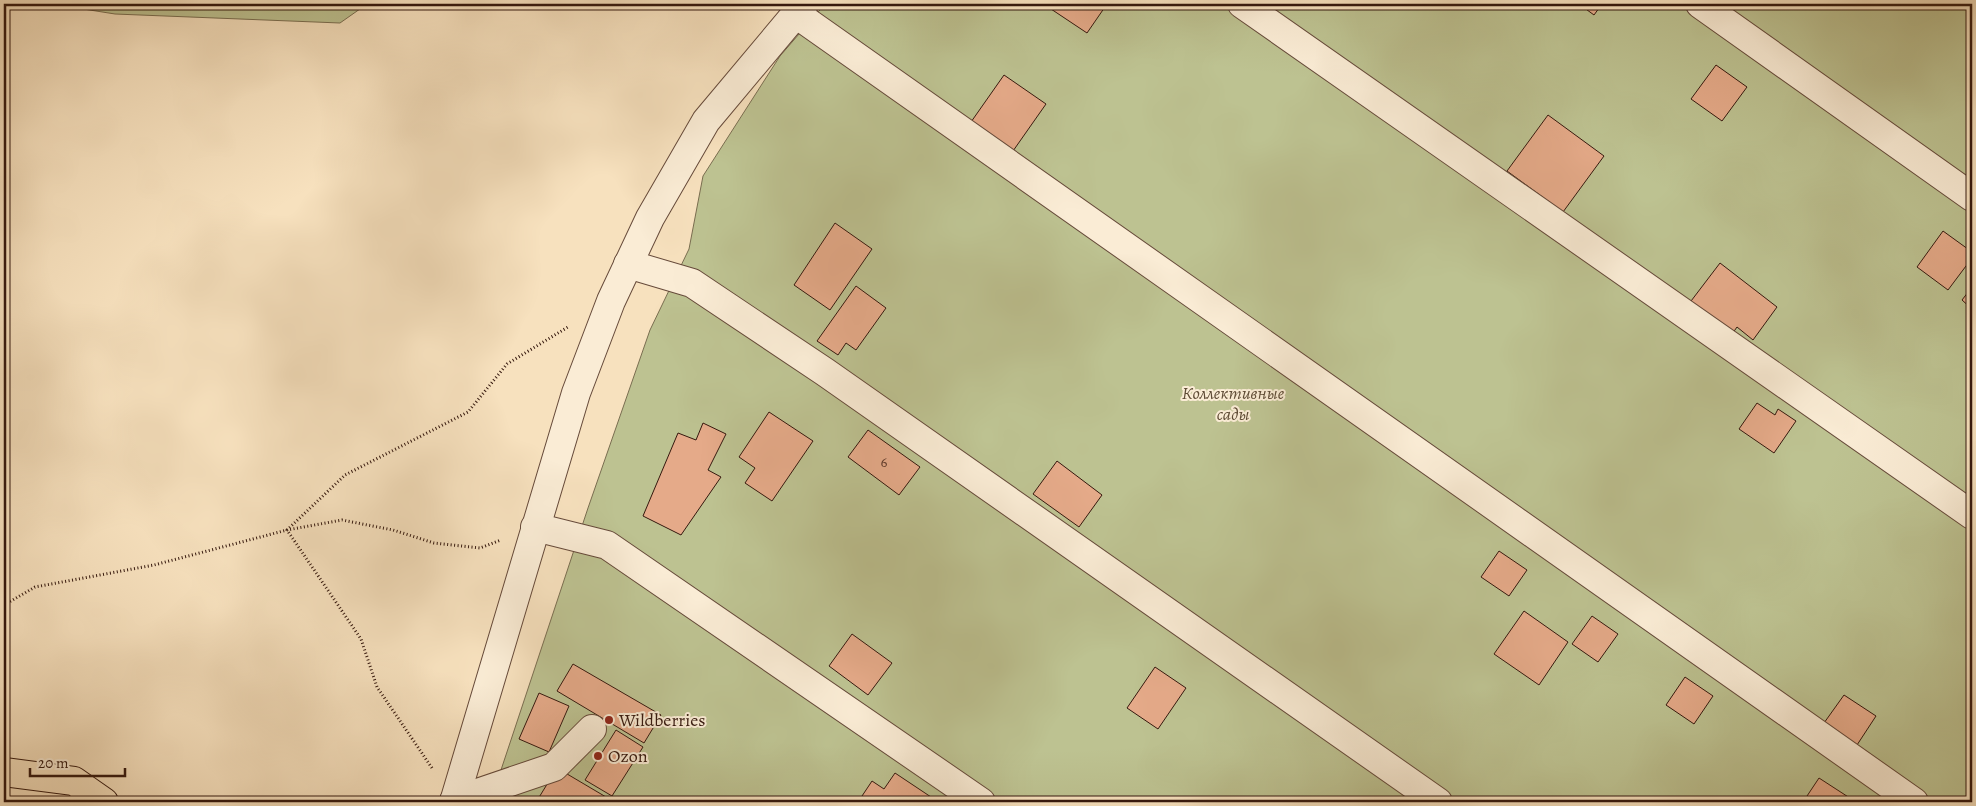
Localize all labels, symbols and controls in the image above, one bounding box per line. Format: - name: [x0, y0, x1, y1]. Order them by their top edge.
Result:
- park label: Коллективные сады: [1182, 381, 1285, 426]
- house number: 6: [881, 452, 888, 472]
- place label: Wildberries: [618, 708, 706, 732]
- marker: Wildberries: [603, 714, 615, 726]
- place label: Ozon: [608, 744, 648, 768]
- scale bar: [30, 746, 125, 778]
- marker: Ozon: [592, 750, 604, 762]
- text: 20 m: [38, 753, 69, 773]

